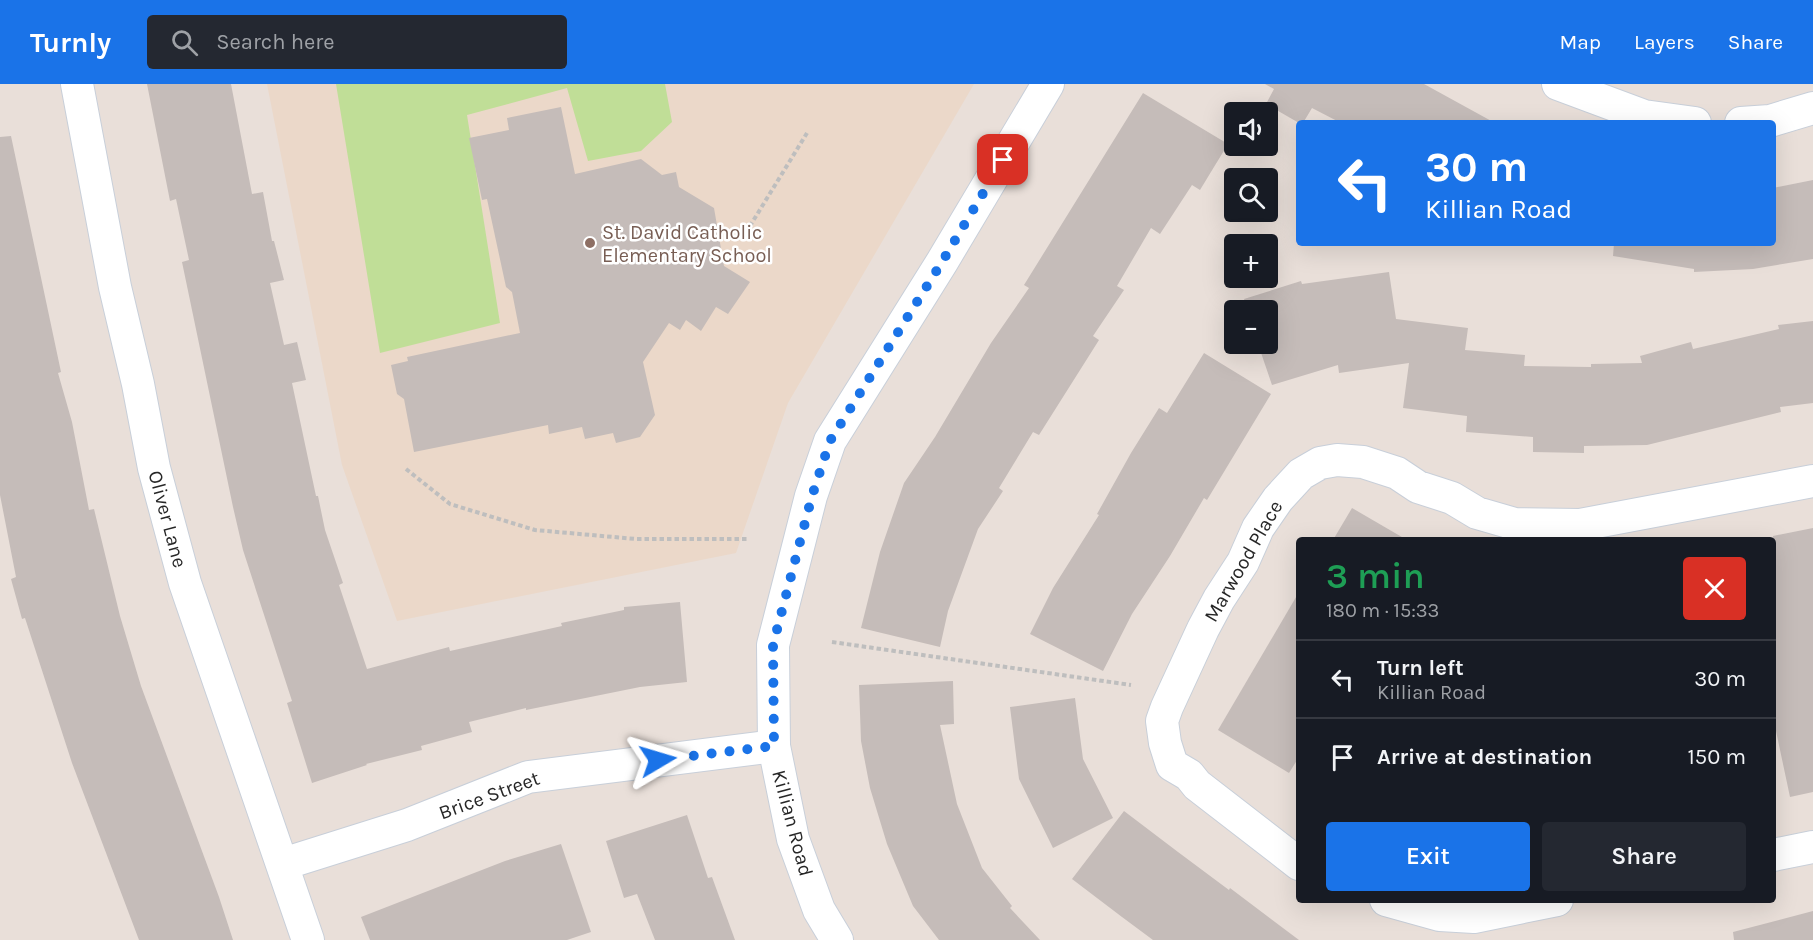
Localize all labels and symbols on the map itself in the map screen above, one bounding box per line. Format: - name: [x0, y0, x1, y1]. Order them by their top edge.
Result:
- pin: [977, 134, 1028, 185]
- place label: St. David Catholic Elementary School: [602, 221, 772, 267]
- marker: St. David Catholic Elementary School: [583, 236, 597, 250]
- street label: Oliver Lane: [144, 468, 191, 570]
- street label: Marwood Place: [1199, 496, 1287, 626]
- position arrow: [626, 728, 690, 792]
- street label: Brice Street: [435, 766, 543, 824]
- street label: Killian Road: [767, 767, 818, 879]

